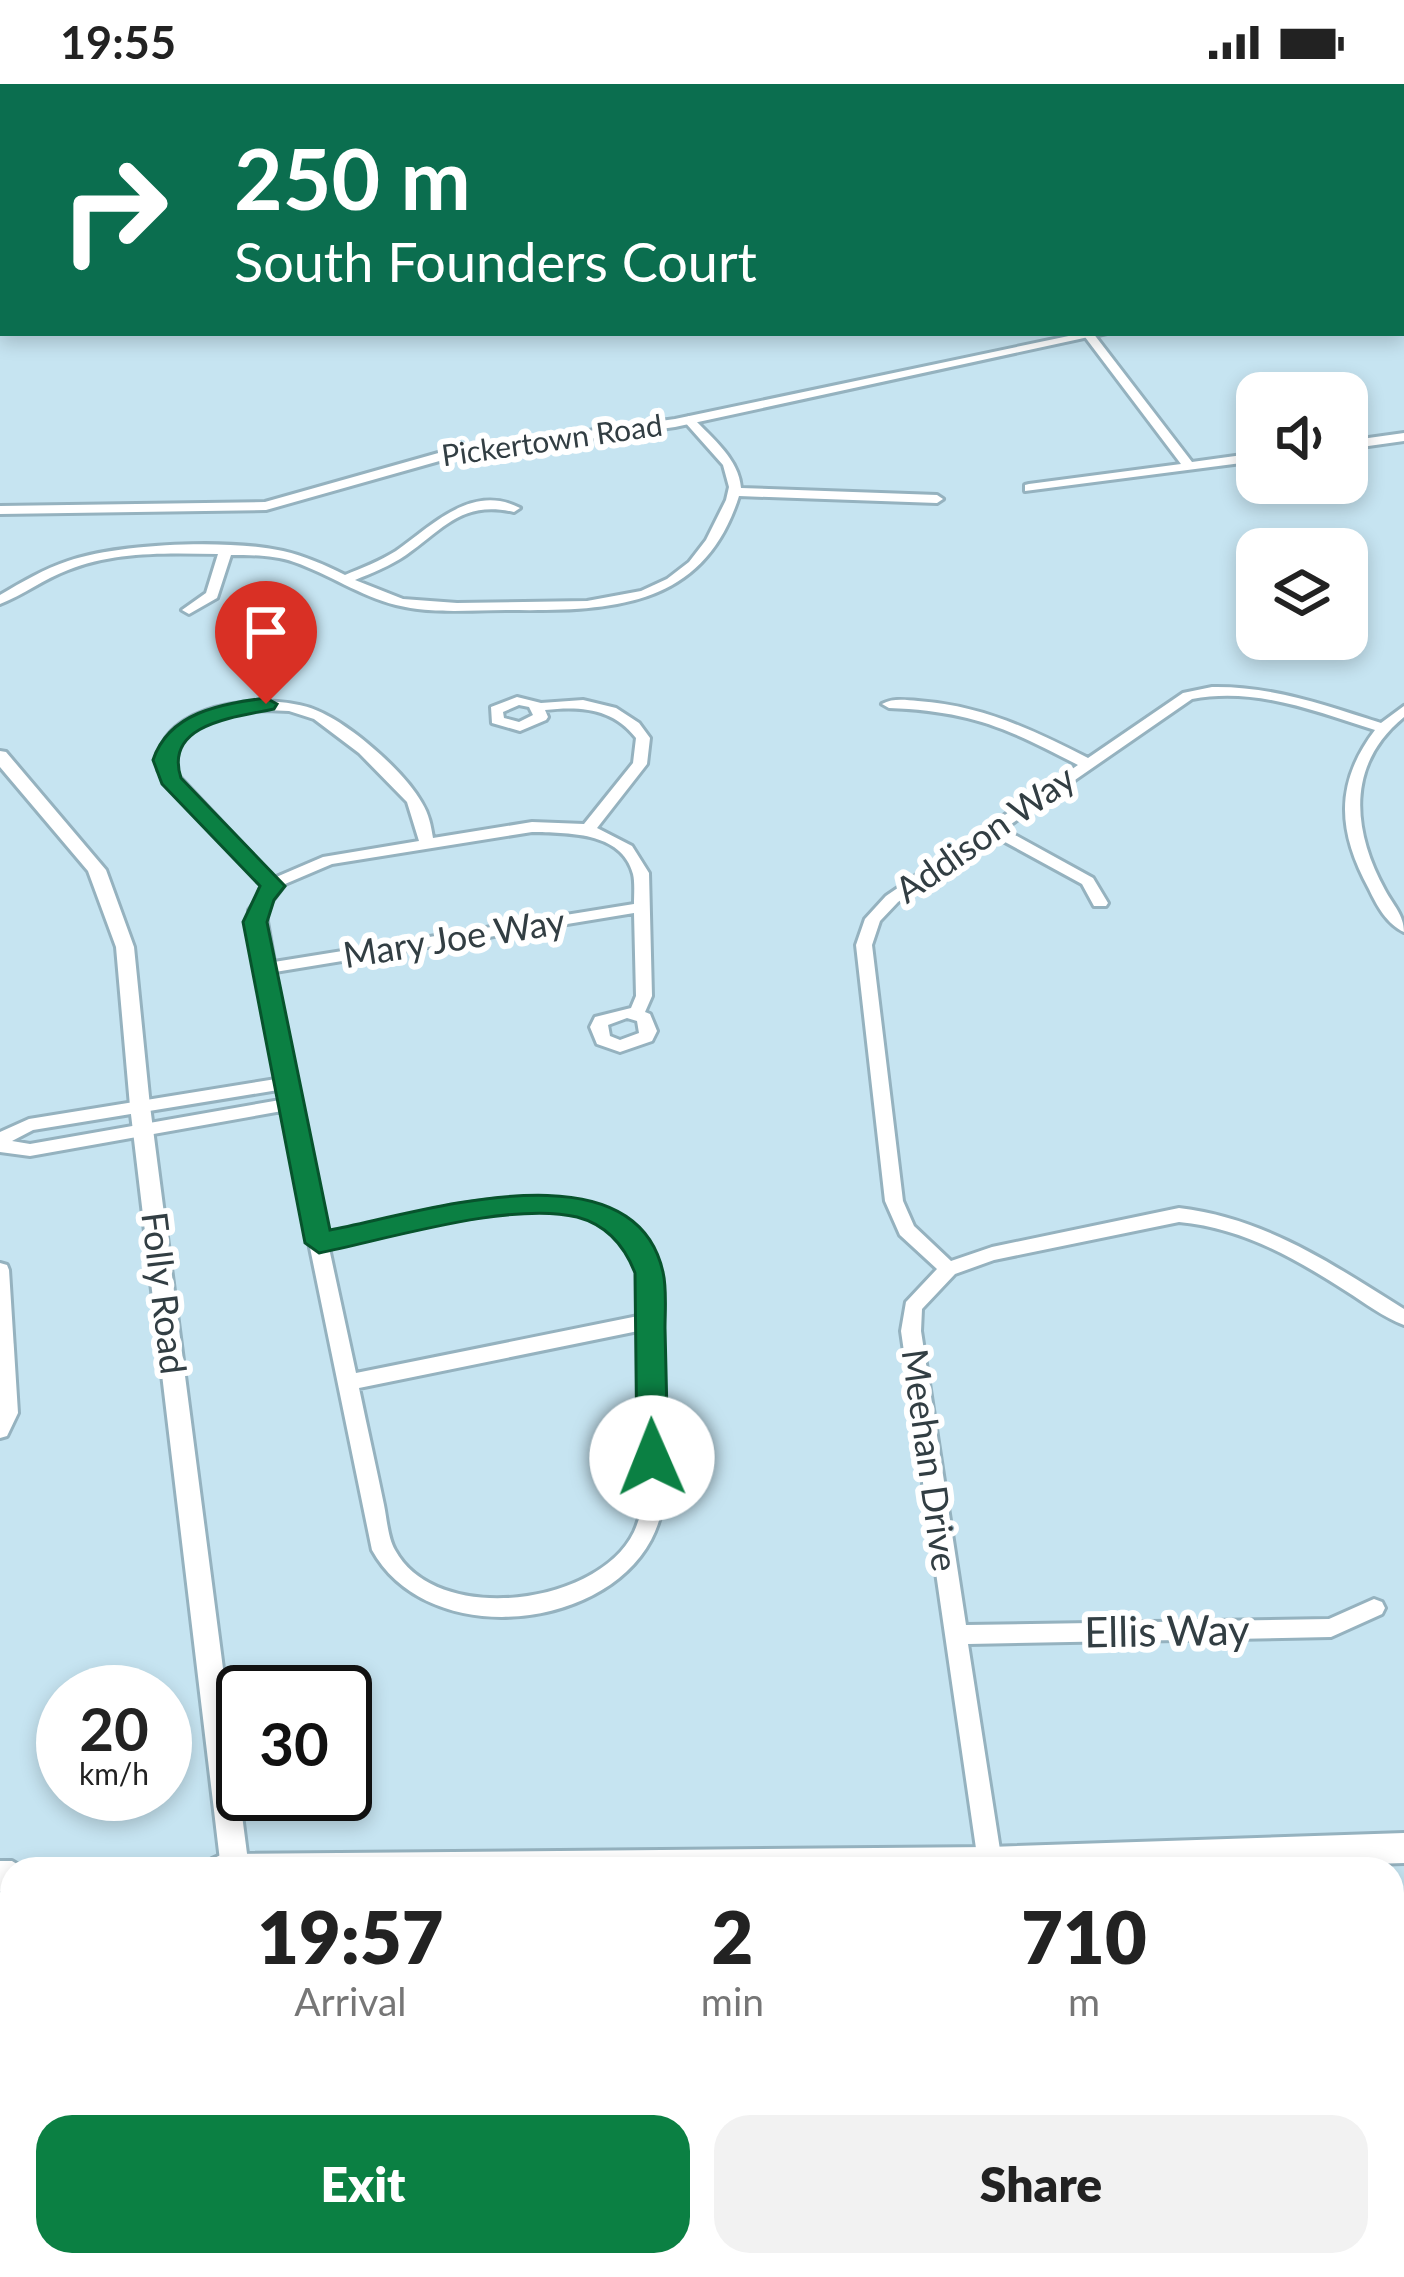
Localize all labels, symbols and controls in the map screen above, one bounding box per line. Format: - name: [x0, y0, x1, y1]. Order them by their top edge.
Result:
- text: 19:55: [60, 15, 176, 69]
- text: 250 m: [234, 127, 471, 228]
- icon: right: [36, 132, 192, 288]
- text: South Founders Court: [234, 229, 757, 294]
- map controls: [1236, 372, 1368, 660]
- button: sound: [1236, 372, 1368, 504]
- street label: Pickertown Road: [439, 406, 664, 472]
- button: layers: [1236, 528, 1368, 660]
- pin: [215, 581, 317, 704]
- icon: arrive: [233, 599, 299, 665]
- street label: Addison Way: [886, 755, 1083, 911]
- street label: Mary Joe Way: [340, 898, 568, 976]
- street label: Folly Road: [133, 1209, 197, 1376]
- street label: Meehan Drive: [894, 1346, 968, 1574]
- position arrow: [589, 1395, 715, 1521]
- street label: Ellis Way: [1084, 1604, 1250, 1656]
- speed limit sign: 30: [216, 1665, 372, 1821]
- text: 20: [79, 1692, 149, 1764]
- text: km/h: [79, 1755, 149, 1791]
- text: 19:57: [257, 1893, 443, 1979]
- text: 2: [712, 1893, 753, 1979]
- text: 710: [1021, 1893, 1147, 1979]
- text: Arrival: [294, 1978, 407, 2024]
- text: min: [701, 1978, 764, 2024]
- text: m: [1068, 1978, 1100, 2024]
- button: Exit: [36, 2115, 690, 2253]
- button: Share: [714, 2115, 1368, 2253]

